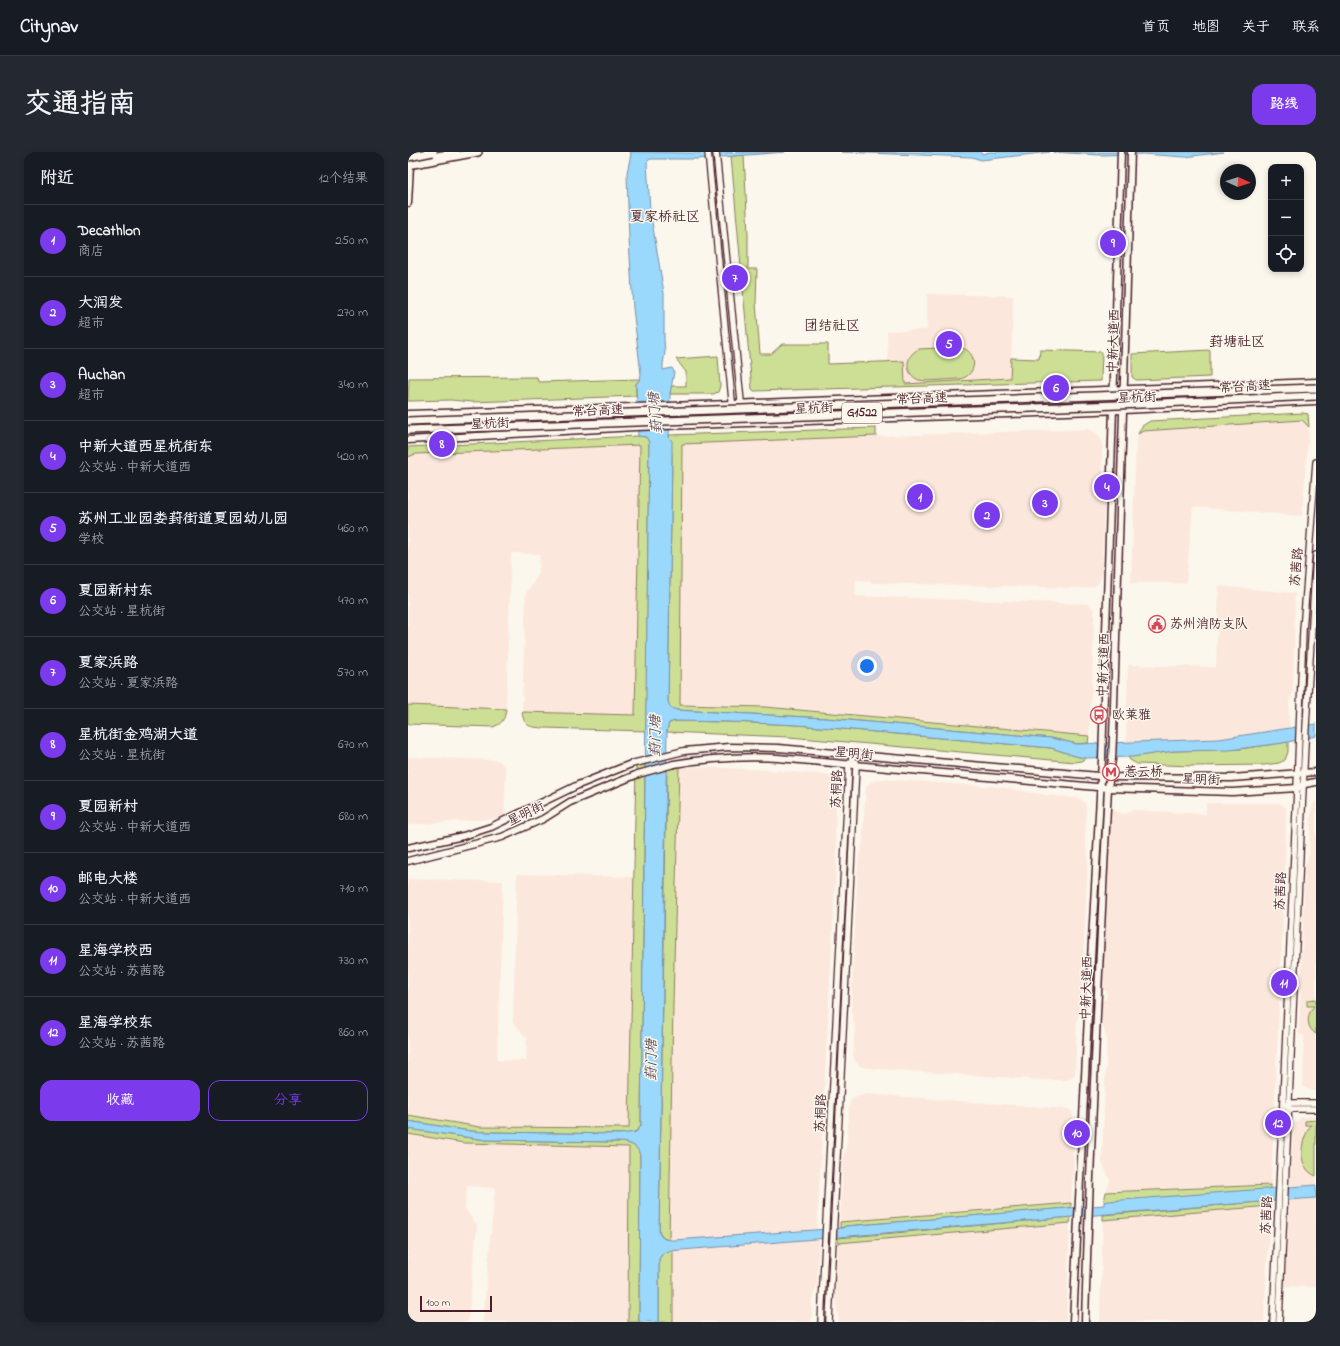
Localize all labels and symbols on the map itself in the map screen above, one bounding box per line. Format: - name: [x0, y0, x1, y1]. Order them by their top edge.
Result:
- north arrow: [1220, 164, 1256, 200]
- district label: 夏家桥社区: [630, 207, 700, 228]
- pin: 9: [1100, 228, 1126, 258]
- pin: 7: [722, 263, 748, 293]
- street label: 中新大道西: [1103, 308, 1125, 374]
- district label: 团结社区: [804, 316, 860, 337]
- pin: 5: [936, 329, 962, 359]
- district label: 葑塘社区: [1209, 332, 1265, 353]
- pin: 6: [1043, 373, 1069, 403]
- street label: 常台高速: [1219, 376, 1271, 398]
- street label: 星杭街: [1117, 388, 1157, 408]
- water label: 葑门塘: [644, 389, 668, 435]
- street label: 常台高速: [896, 389, 948, 409]
- street label: 星杭街: [794, 399, 834, 419]
- street label: 常台高速: [572, 401, 624, 421]
- road number: G1522: [842, 403, 882, 423]
- street label: 星杭街: [470, 413, 510, 435]
- pin: 8: [429, 429, 455, 459]
- pin: 4: [1094, 472, 1120, 502]
- pin: 1: [907, 482, 933, 512]
- pin: 3: [1032, 488, 1058, 518]
- pin: 2: [974, 500, 1000, 530]
- street label: 苏茜路: [1286, 547, 1308, 587]
- public building icon: 苏州消防支队: [1147, 614, 1167, 634]
- place label: 苏州消防支队: [1170, 615, 1248, 634]
- street label: 中新大道西: [1093, 632, 1115, 698]
- your location: [857, 656, 877, 676]
- bus stop icon: 欧莱雅: [1089, 705, 1109, 725]
- place label: 欧莱雅: [1112, 706, 1151, 725]
- water label: 葑门塘: [645, 713, 667, 757]
- street label: 星明街: [834, 743, 874, 765]
- metro station icon: 惹云桥: [1101, 762, 1121, 782]
- place label: 惹云桥: [1124, 763, 1163, 782]
- street label: 苏桐路: [826, 769, 848, 809]
- street label: 星明街: [1181, 770, 1221, 790]
- street label: 星明街: [504, 797, 548, 831]
- street label: 苏茜路: [1270, 871, 1292, 911]
- street label: 中新大道西: [1076, 955, 1098, 1021]
- pin: 11: [1271, 968, 1297, 998]
- water label: 葑门塘: [641, 1037, 663, 1081]
- street label: 苏桐路: [810, 1093, 832, 1133]
- pin: 12: [1265, 1108, 1291, 1138]
- pin: 10: [1064, 1118, 1090, 1148]
- street label: 苏茜路: [1256, 1195, 1278, 1235]
- scale bar: [420, 1294, 492, 1313]

